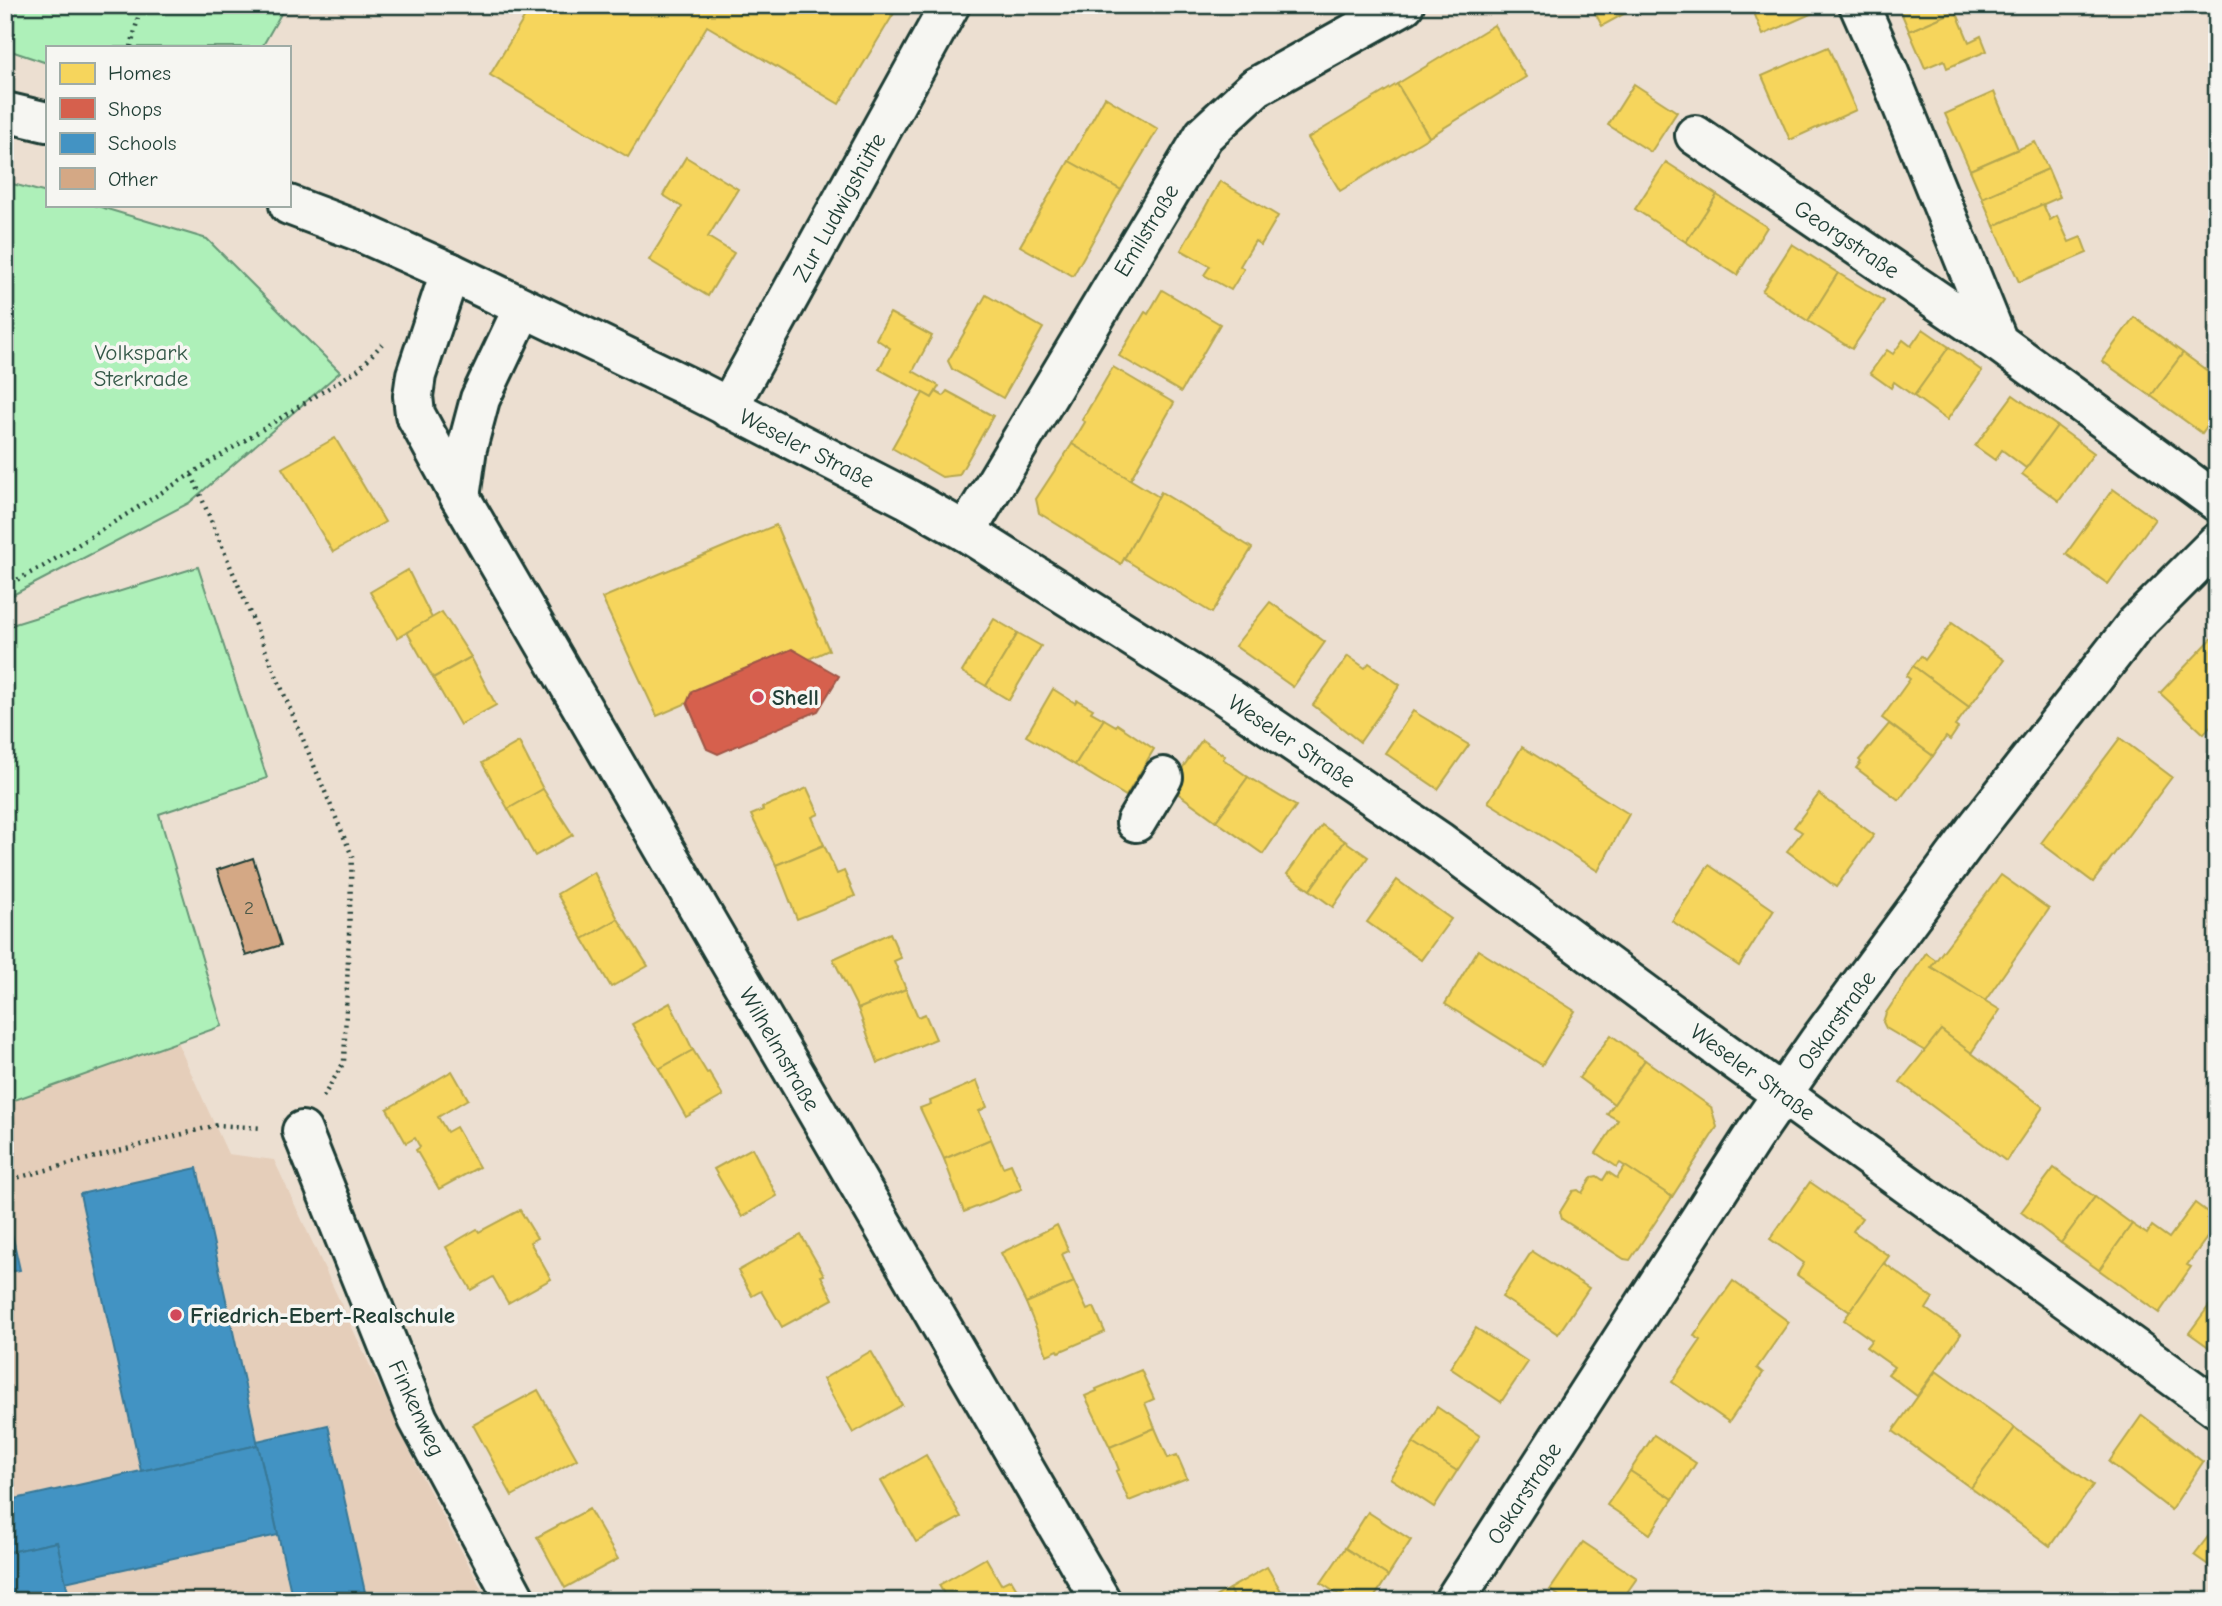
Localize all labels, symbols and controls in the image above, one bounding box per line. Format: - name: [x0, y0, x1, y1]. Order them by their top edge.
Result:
- legend: [46, 46, 290, 206]
- text: Homes: [108, 61, 171, 85]
- text: Shops: [108, 97, 162, 121]
- street label: Zur Ludwigshütte: [787, 128, 891, 286]
- text: Schools: [108, 131, 177, 155]
- text: Other: [108, 167, 158, 191]
- street label: Emilstraße: [1108, 179, 1185, 282]
- street label: Georgstraße: [1789, 194, 1904, 284]
- park label: Volkspark Sterkrade: [94, 339, 188, 392]
- street label: Weseler Straße: [735, 403, 879, 494]
- place label: Shell: [772, 684, 819, 711]
- marker: Shell: [750, 689, 766, 705]
- street label: Weseler Straße: [1223, 689, 1361, 794]
- house number: 2: [244, 897, 254, 919]
- street label: Oskarstraße: [1791, 965, 1882, 1075]
- street label: Wilhelmstraße: [733, 983, 826, 1116]
- street label: Weseler Straße: [1685, 1018, 1820, 1127]
- place label: Friedrich-Ebert-Realschule: [190, 1302, 455, 1329]
- marker: Friedrich-Ebert-Realschule: [168, 1307, 184, 1323]
- street label: Finkenweg: [383, 1356, 451, 1461]
- street label: Oskarstraße: [1481, 1437, 1567, 1549]

